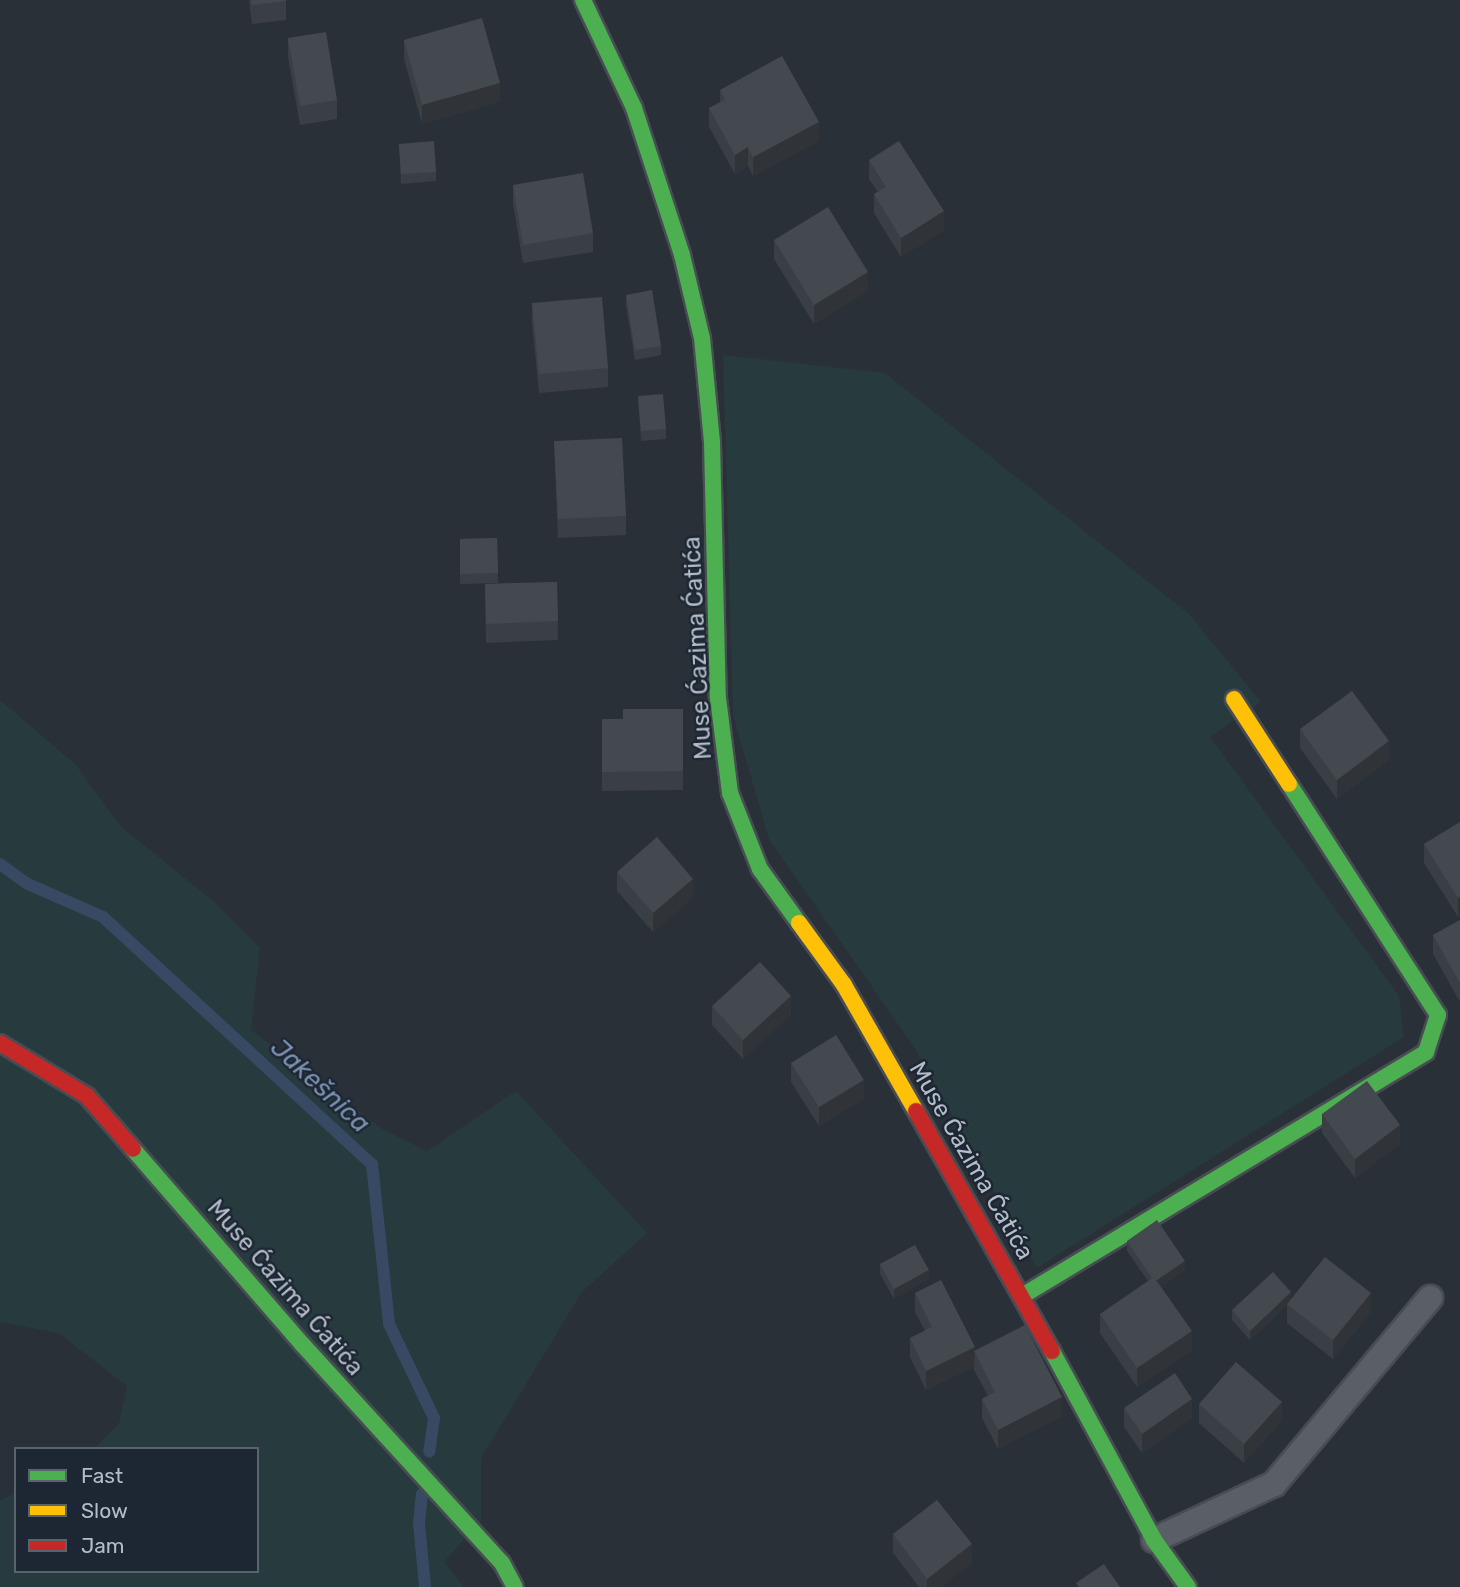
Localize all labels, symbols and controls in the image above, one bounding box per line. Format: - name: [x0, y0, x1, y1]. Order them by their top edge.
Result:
- street label: Muse Ćazima Ćatića: [678, 536, 718, 760]
- water label: Jakešnica: [264, 1032, 376, 1140]
- street label: Muse Ćazima Ćatića: [903, 1057, 1039, 1265]
- street label: Muse Ćazima Ćatića: [201, 1194, 369, 1382]
- legend: [14, 1447, 259, 1573]
- text: Fast: [81, 1463, 123, 1488]
- text: Slow: [81, 1498, 128, 1523]
- text: Jam: [81, 1533, 125, 1558]

